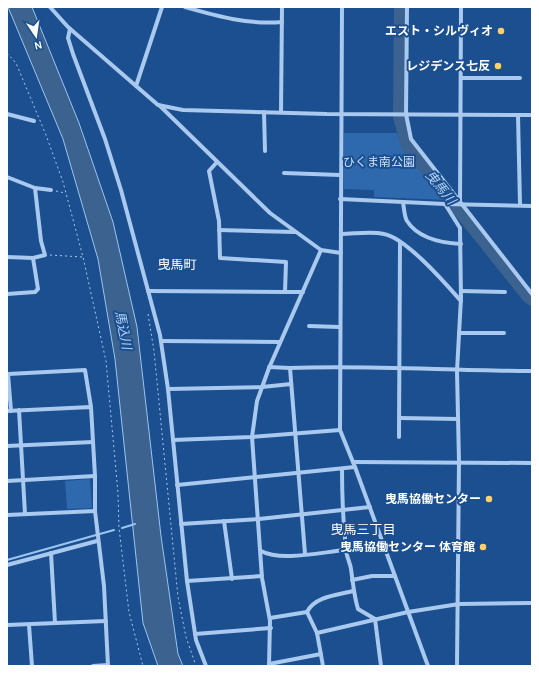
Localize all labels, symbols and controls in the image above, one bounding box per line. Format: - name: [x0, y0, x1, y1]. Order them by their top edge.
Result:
- north arrow: [16, 16, 56, 56]
- place label: エスト・シルヴィオ: [385, 24, 493, 38]
- marker: エスト・シルヴィオ: [496, 26, 506, 36]
- text: N: [33, 38, 43, 52]
- place label: レジデンス七反: [406, 59, 490, 73]
- marker: レジデンス七反: [493, 61, 503, 71]
- park label: ひくま南公園: [343, 155, 415, 169]
- water label: 曳馬川: [423, 167, 460, 209]
- district label: 曳馬町: [157, 257, 197, 272]
- water label: 馬込川: [112, 310, 135, 353]
- place label: 曳馬協働センター: [385, 492, 481, 506]
- marker: 曳馬協働センター: [484, 494, 494, 504]
- district label: 曳馬三丁目: [330, 522, 396, 537]
- place label: 曳馬協働センター 体育館: [340, 540, 475, 554]
- marker: 曳馬協働センター 体育館: [478, 542, 488, 552]

